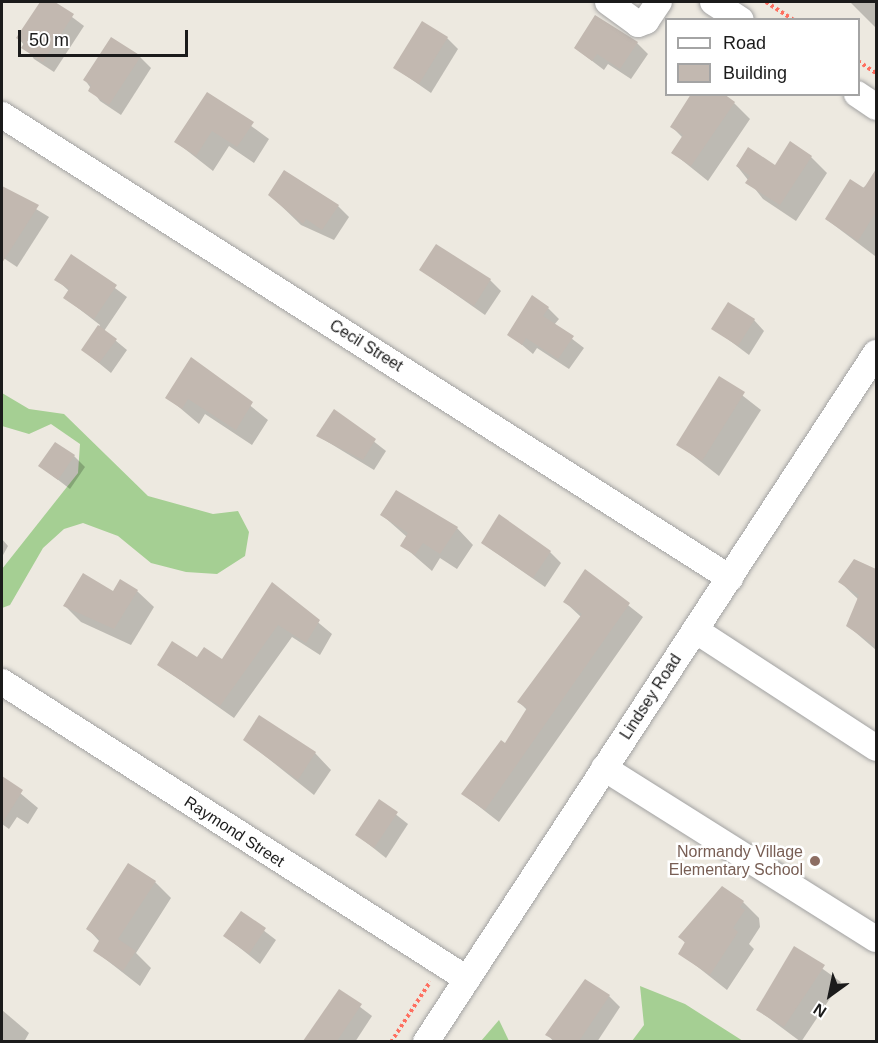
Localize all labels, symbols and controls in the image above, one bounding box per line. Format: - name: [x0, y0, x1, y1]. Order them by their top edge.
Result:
- scale bar: [21, 18, 190, 56]
- legend: [665, 18, 860, 96]
- text: 50 m: [29, 30, 69, 50]
- text: Road: [723, 33, 766, 53]
- text: Building: [723, 63, 787, 83]
- street label: Cecil Street: [326, 316, 406, 376]
- street label: Lindsey Road: [616, 651, 686, 743]
- street label: Raymond Street: [180, 792, 288, 872]
- place label: Normandy Village Elementary School: [669, 842, 803, 880]
- marker: Normandy Village Elementary School: [808, 854, 822, 868]
- north arrow: [800, 965, 860, 1025]
- text: N: [810, 1000, 829, 1021]

